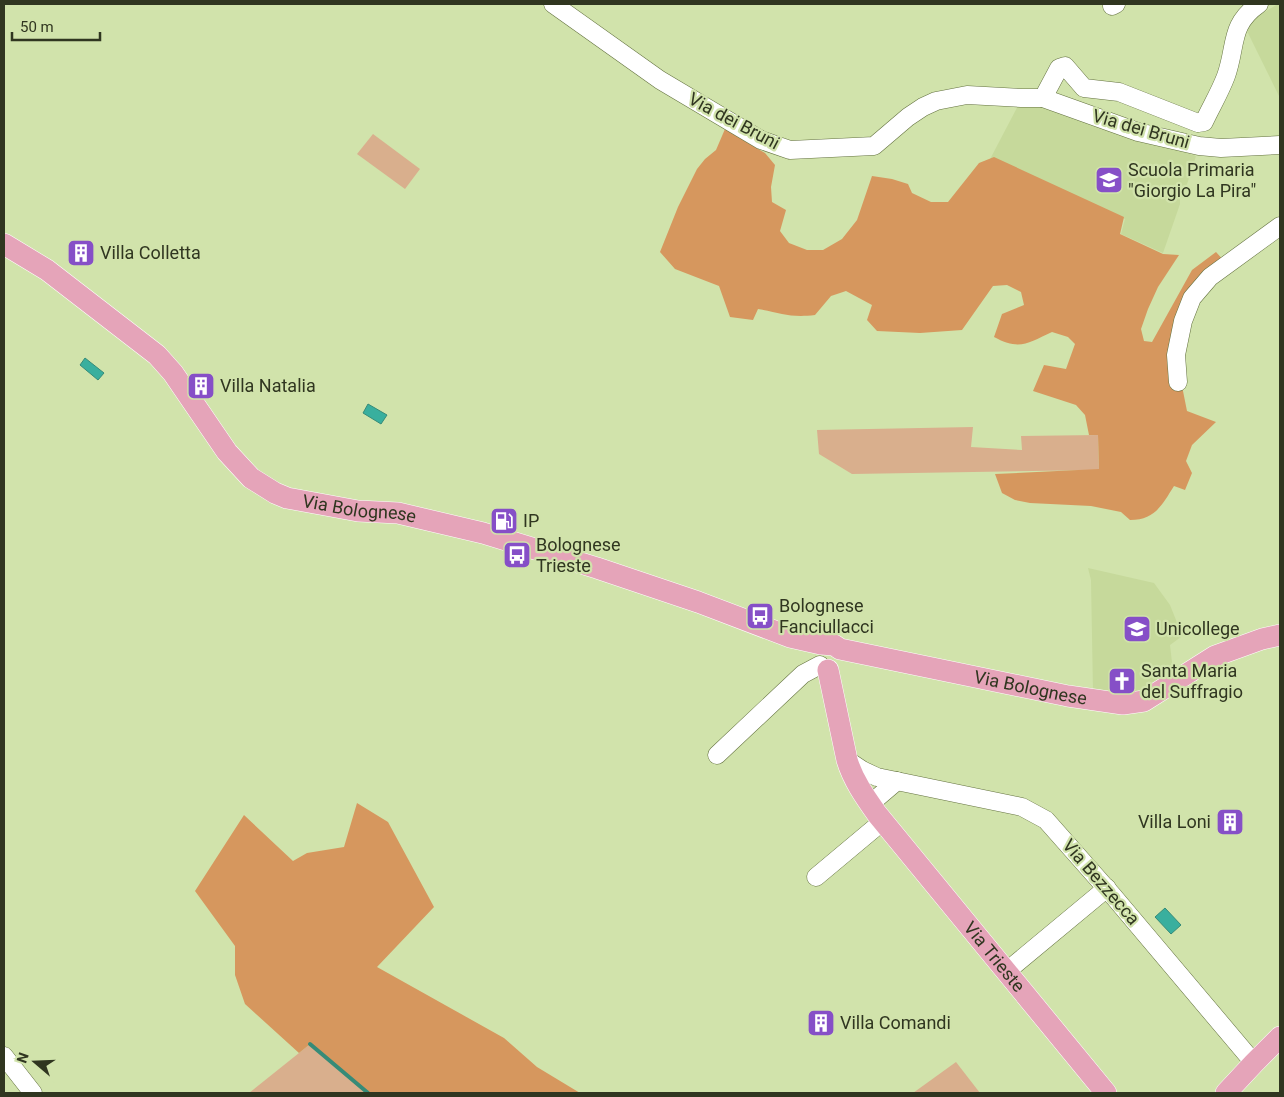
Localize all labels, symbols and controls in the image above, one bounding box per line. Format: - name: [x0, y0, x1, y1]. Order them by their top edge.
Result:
- scale bar: [12, 10, 100, 42]
- text: 50 m: [20, 18, 54, 36]
- street label: Via dei Bruni: [685, 88, 783, 153]
- street label: Via dei Bruni: [1090, 105, 1192, 152]
- place label: Scuola Primaria "Giorgio La Pira": [1128, 159, 1256, 201]
- school or university icon: Scuola Primaria "Giorgio La Pira": [1094, 165, 1124, 195]
- building icon: Villa Colletta: [66, 238, 96, 268]
- place label: Villa Colletta: [100, 242, 201, 263]
- building icon: Villa Natalia: [186, 371, 216, 401]
- place label: Villa Natalia: [220, 375, 316, 396]
- street label: Via Bolognese: [301, 490, 418, 527]
- fuel station icon: IP: [489, 506, 519, 536]
- place label: IP: [523, 510, 539, 531]
- place label: Bolognese Trieste: [536, 534, 621, 576]
- bus stop icon: Bolognese Trieste: [502, 540, 532, 570]
- place label: Bolognese Fanciullacci: [779, 595, 874, 637]
- bus stop icon: Bolognese Fanciullacci: [745, 601, 775, 631]
- school or university icon: Unicollege: [1122, 614, 1152, 644]
- place label: Unicollege: [1156, 618, 1240, 639]
- place label: Santa Maria del Suffragio: [1141, 660, 1243, 702]
- street label: Via Bolognese: [972, 666, 1088, 709]
- church icon: Santa Maria del Suffragio: [1107, 666, 1137, 696]
- building icon: Villa Loni: [1215, 807, 1245, 837]
- place label: Villa Loni: [1138, 811, 1211, 832]
- street label: Via Bezzecca: [1058, 834, 1144, 929]
- street label: Via Trieste: [960, 917, 1030, 996]
- building icon: Villa Comandi: [806, 1008, 836, 1038]
- place label: Villa Comandi: [840, 1012, 951, 1033]
- north arrow: [10, 1037, 60, 1087]
- text: N: [14, 1050, 32, 1065]

